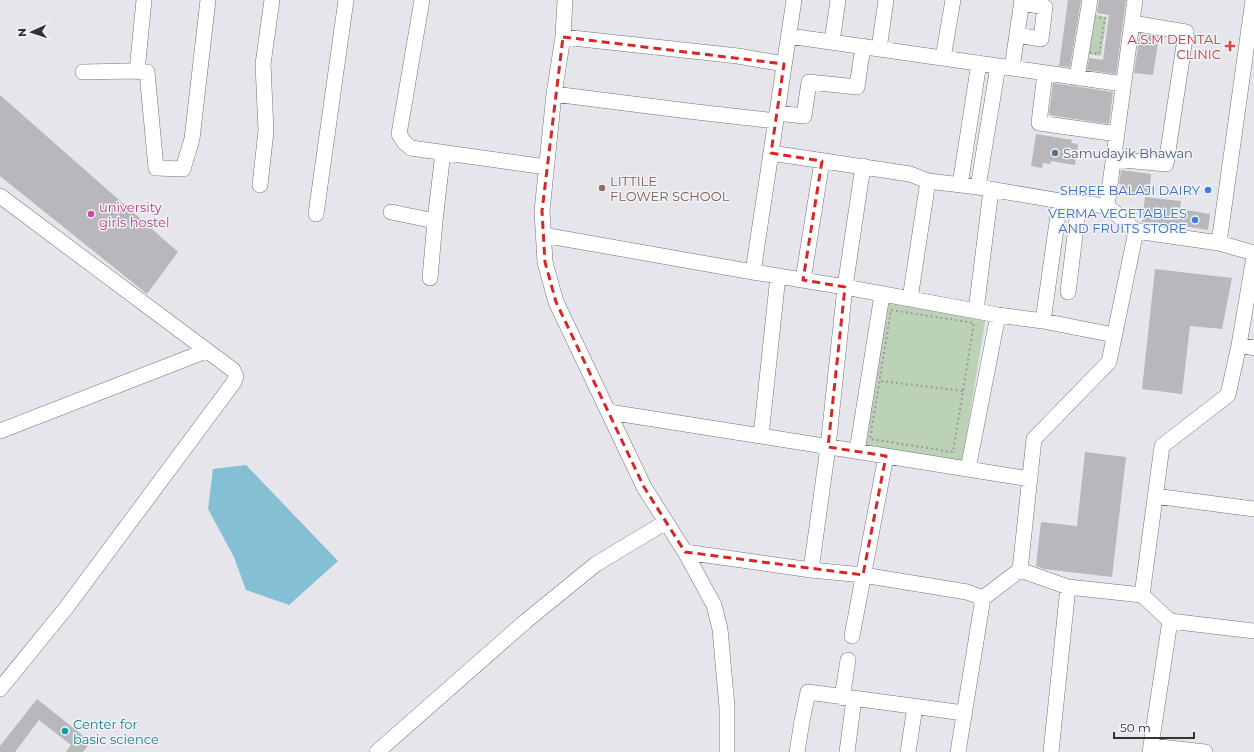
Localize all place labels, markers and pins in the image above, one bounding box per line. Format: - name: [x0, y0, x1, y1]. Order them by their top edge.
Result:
- place label: A.S.M DENTAL CLINIC: [1128, 31, 1221, 62]
- marker: A.S.M DENTAL CLINIC: [1224, 40, 1236, 52]
- place label: Samudayik Bhawan: [1063, 145, 1193, 161]
- marker: Samudayik Bhawan: [1050, 148, 1060, 158]
- place label: LITTILE FLOWER SCHOOL: [610, 173, 730, 204]
- place label: SHREE BALAJI DAIRY: [1060, 182, 1201, 198]
- marker: LITTILE FLOWER SCHOOL: [597, 183, 607, 193]
- marker: SHREE BALAJI DAIRY: [1203, 185, 1213, 195]
- place label: university girls hostel: [99, 199, 169, 230]
- place label: VERMA VEGETABLES AND FRUITS STORE: [1048, 205, 1187, 236]
- marker: university girls hostel: [86, 209, 96, 219]
- marker: VERMA VEGETABLES AND FRUITS STORE: [1190, 215, 1200, 225]
- place label: Center for basic science: [73, 716, 159, 747]
- marker: Center for basic science: [60, 726, 70, 736]

